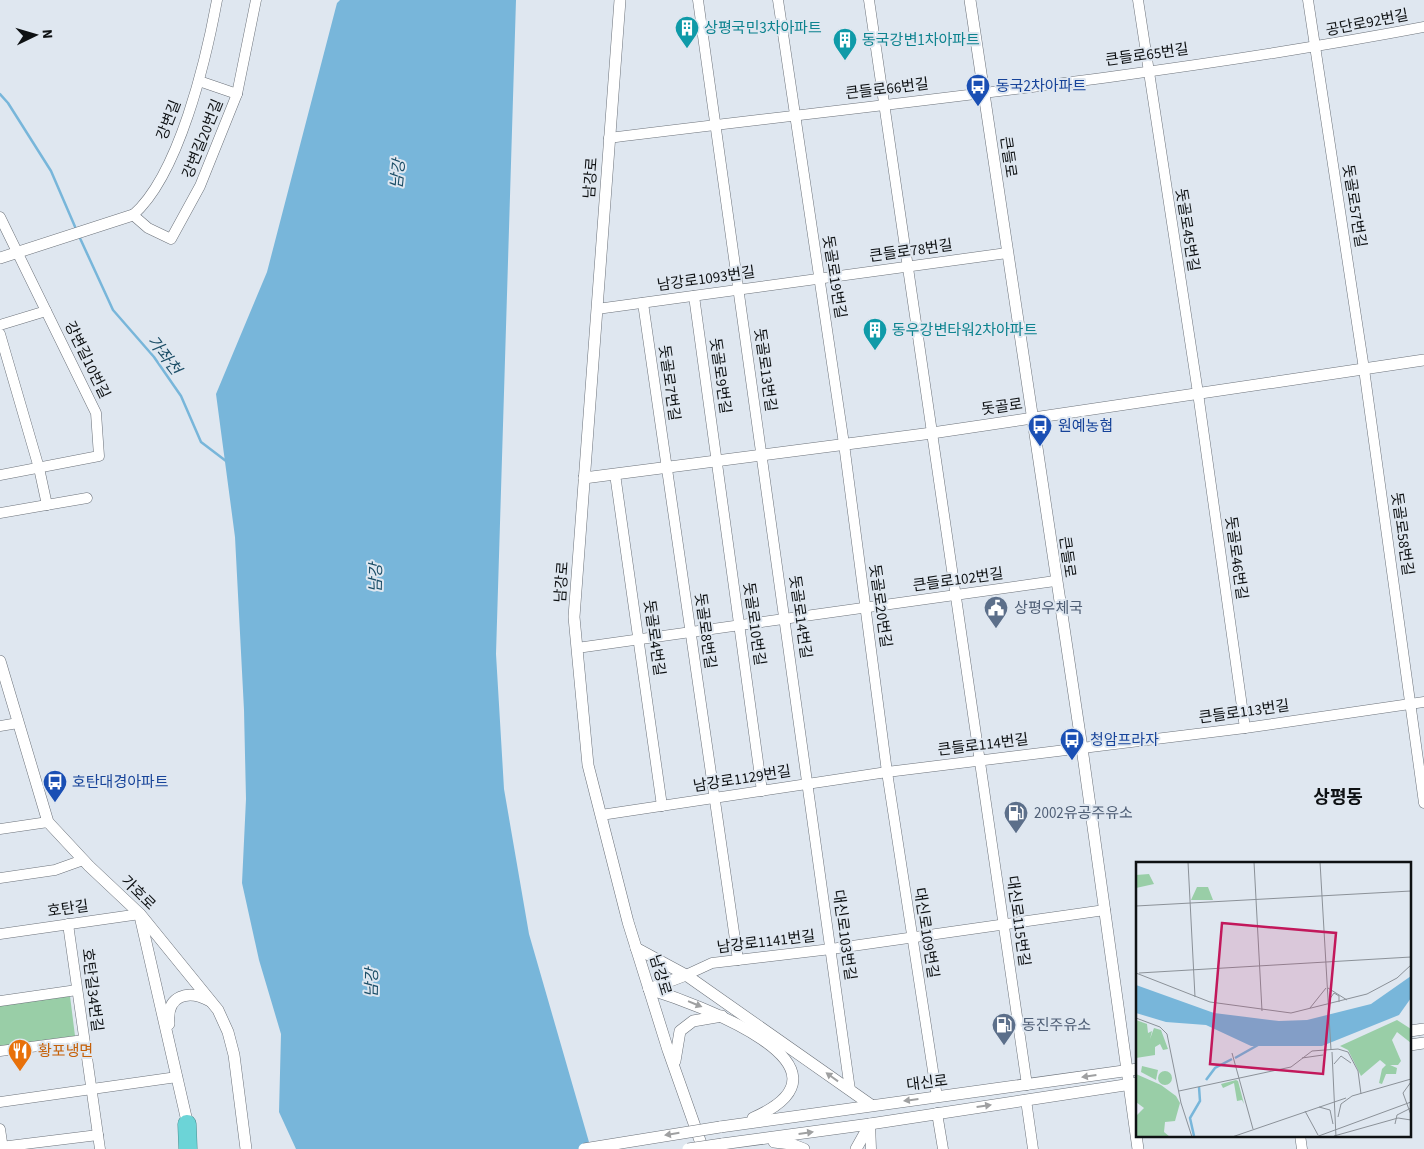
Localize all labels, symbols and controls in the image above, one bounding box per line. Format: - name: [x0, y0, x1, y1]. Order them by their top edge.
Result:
- street label: 공단로92번길: [1324, 5, 1410, 41]
- north arrow: [10, 10, 60, 60]
- building icon: 상평국민3차아파트: [674, 15, 700, 49]
- place label: 상평국민3차아파트: [704, 18, 822, 39]
- building icon: 동국강변1차아파트: [832, 27, 858, 61]
- text: N: [37, 28, 57, 39]
- place label: 동국강변1차아파트: [862, 30, 980, 51]
- street label: 큰들로65번길: [1104, 39, 1190, 71]
- street label: 큰들로66번길: [844, 73, 930, 105]
- bus stop icon: 동국2차아파트: [965, 73, 991, 107]
- place label: 동국2차아파트: [996, 76, 1086, 97]
- street label: 강변길20번길: [178, 96, 228, 182]
- street label: 강변길: [152, 97, 186, 143]
- street label: 큰들로: [995, 135, 1021, 179]
- water label: 남강: [386, 156, 411, 190]
- street label: 남강로: [579, 157, 603, 199]
- street label: 돗골로57번길: [1337, 163, 1371, 249]
- street label: 돗골로45번길: [1170, 187, 1204, 273]
- street label: 돗골로19번길: [817, 234, 851, 320]
- street label: 큰들로78번길: [868, 235, 954, 267]
- street label: 남강로1093번길: [656, 262, 756, 296]
- building icon: 동우강변타워2차아파트: [862, 317, 888, 351]
- street label: 강변길10번길: [59, 318, 115, 402]
- place label: 동우강변타워2차아파트: [892, 320, 1038, 341]
- street label: 돗골로13번길: [749, 327, 781, 413]
- water label: 가좌천: [142, 331, 187, 381]
- street label: 돗골로9번길: [704, 337, 736, 415]
- street label: 돗골로7번길: [653, 344, 685, 422]
- street label: 돗골로: [980, 394, 1024, 420]
- bus stop icon: 원예농협: [1027, 413, 1053, 447]
- place label: 원예농협: [1058, 416, 1113, 437]
- street label: 돗골로58번길: [1386, 491, 1418, 577]
- street label: 돗골로46번길: [1220, 515, 1252, 601]
- street label: 큰들로: [1054, 535, 1080, 579]
- water label: 남강: [365, 561, 387, 593]
- street label: 남강로: [550, 561, 574, 603]
- street label: 돗골로20번길: [864, 563, 896, 649]
- street label: 큰들로102번길: [911, 563, 1005, 597]
- street label: 돗골로14번길: [784, 574, 816, 660]
- street label: 돗골로10번길: [738, 581, 770, 667]
- street label: 돗골로8번길: [689, 592, 721, 670]
- public building icon: 상평우체국: [983, 595, 1009, 629]
- place label: 상평우체국: [1014, 598, 1083, 619]
- street label: 돗골로4번길: [638, 599, 670, 677]
- street label: 큰들로113번길: [1197, 695, 1291, 729]
- bus stop icon: 청암프라자: [1059, 727, 1085, 761]
- street label: 큰들로114번길: [936, 729, 1030, 761]
- place label: 청암프라자: [1090, 730, 1159, 751]
- street label: 남강로1129번길: [692, 761, 792, 797]
- bus stop icon: 호탄대경아파트: [42, 769, 68, 803]
- place label: 호탄대경아파트: [72, 772, 169, 793]
- district label: 상평동: [1313, 785, 1363, 810]
- fuel station icon: 2002유공주유소: [1003, 800, 1029, 834]
- place label: 2002유공주유소: [1034, 803, 1133, 824]
- inset map: [1136, 862, 1412, 1136]
- street label: 가호로: [116, 871, 160, 915]
- street label: 대신로115번길: [1001, 874, 1035, 968]
- street label: 대신로109번길: [908, 886, 944, 980]
- street label: 대신로103번길: [827, 888, 861, 982]
- street label: 호탄길: [46, 896, 90, 922]
- street label: 남강로1141번길: [716, 926, 816, 958]
- street label: 호탄길34번길: [76, 947, 108, 1033]
- street label: 남강로: [644, 952, 676, 998]
- water label: 남강: [361, 966, 383, 998]
- one-way arrow: [688, 1000, 703, 1008]
- fuel station icon: 동진주유소: [991, 1012, 1017, 1046]
- place label: 동진주유소: [1022, 1015, 1091, 1036]
- restaurant icon: 황포냉면: [7, 1038, 33, 1072]
- place label: 황포냉면: [38, 1041, 93, 1062]
- street label: 대신로: [905, 1070, 949, 1096]
- one-way arrow: [826, 1071, 839, 1082]
- one-way arrow: [1081, 1072, 1097, 1080]
- one-way arrow: [903, 1097, 919, 1105]
- one-way arrow: [976, 1102, 992, 1110]
- one-way arrow: [798, 1129, 814, 1137]
- one-way arrow: [664, 1131, 680, 1139]

